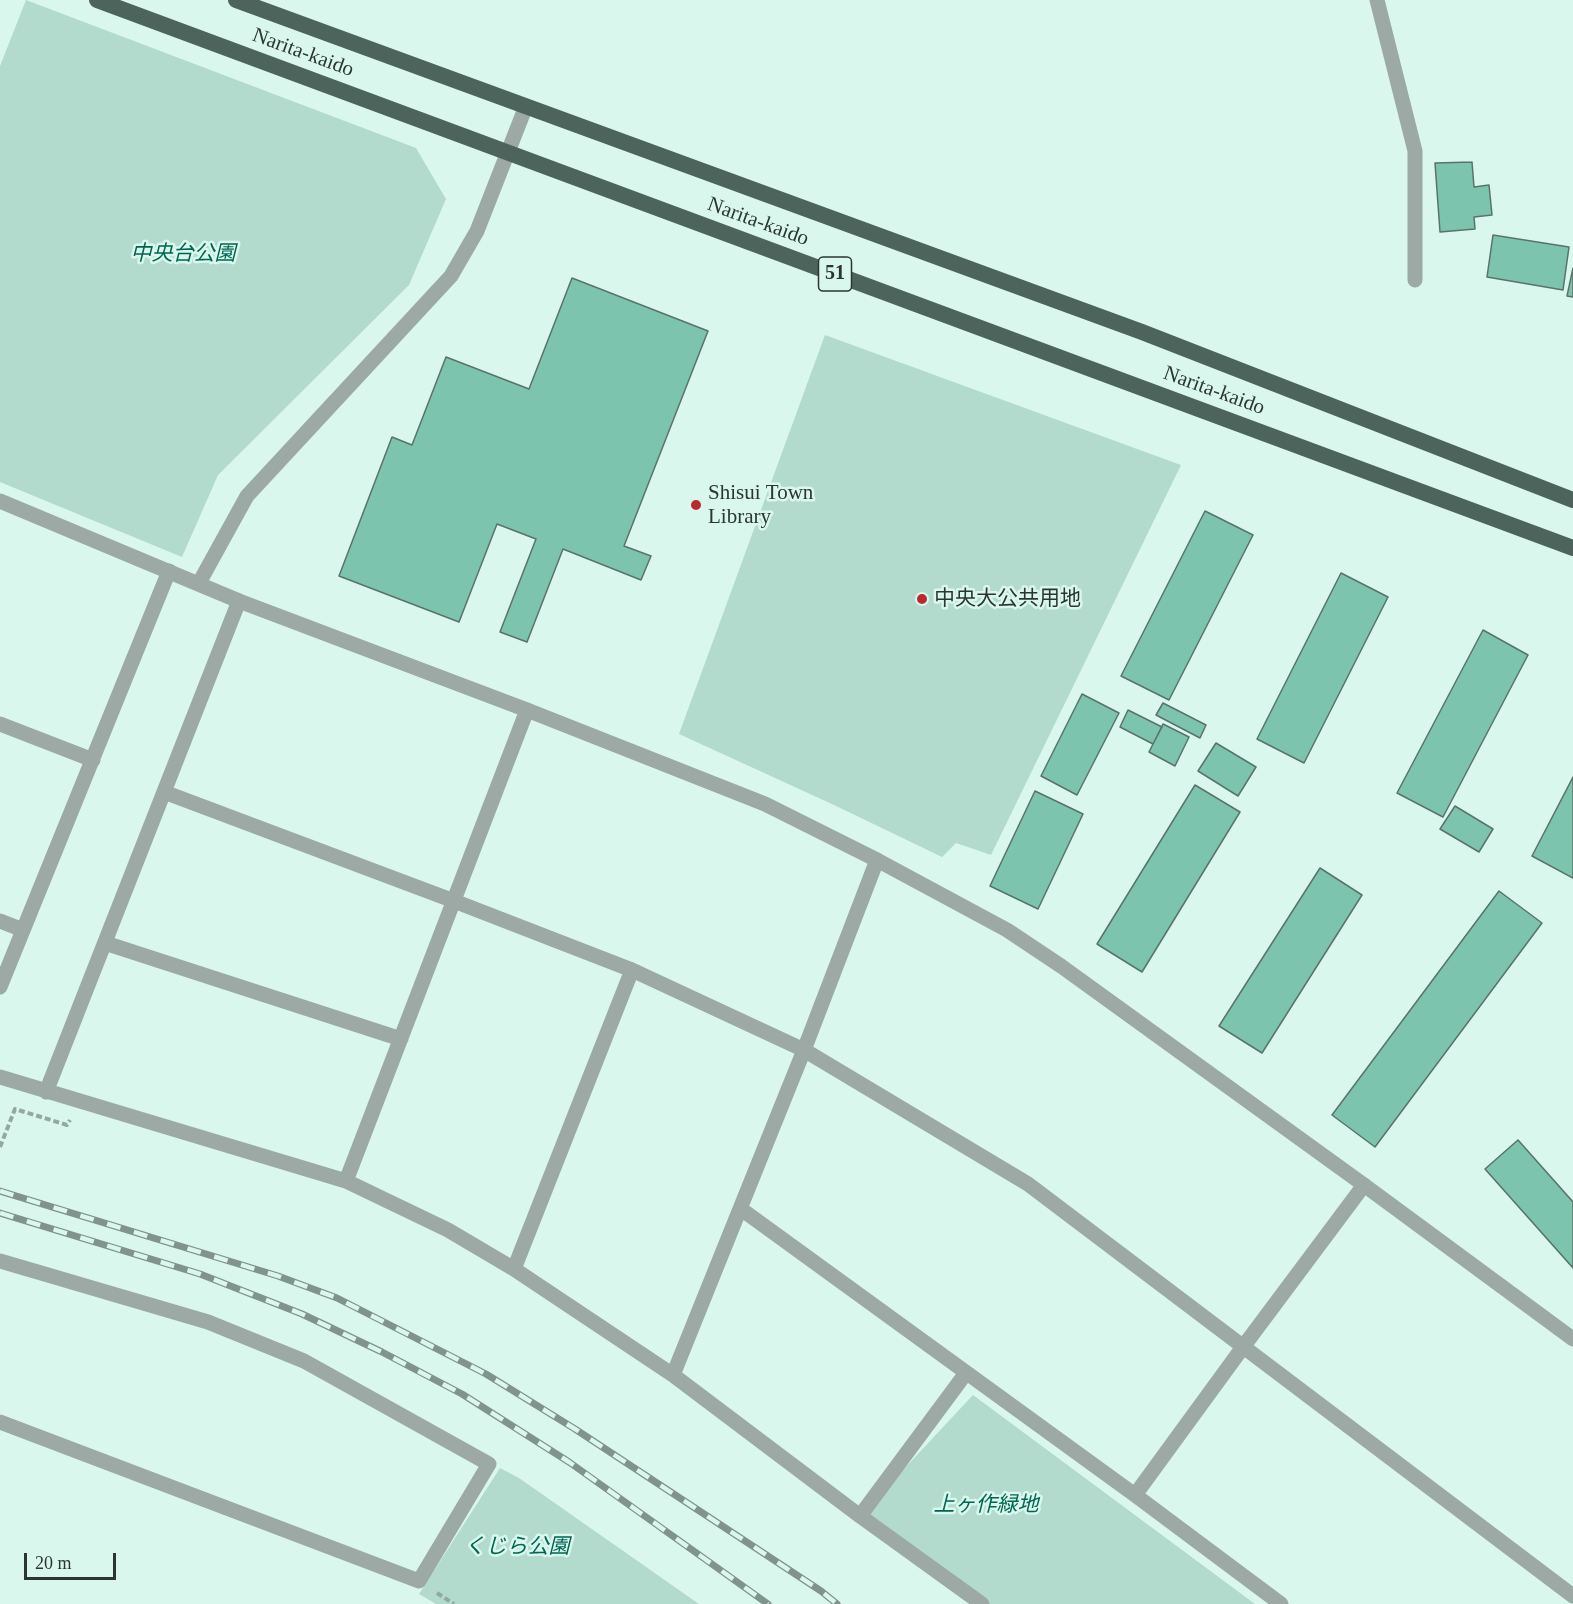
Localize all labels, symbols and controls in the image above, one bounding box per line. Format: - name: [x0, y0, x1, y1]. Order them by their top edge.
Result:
- street label: Narita-kaido: [249, 23, 357, 83]
- street label: Narita-kaido: [704, 192, 812, 252]
- park label: 中央台公園: [131, 241, 235, 267]
- road number: 51: [818, 257, 852, 291]
- street label: Narita-kaido: [1160, 361, 1268, 421]
- place label: Shisui Town Library: [708, 480, 813, 530]
- marker: Shisui Town Library: [689, 498, 703, 512]
- place label: 中央大公共用地: [934, 586, 1081, 612]
- marker: 中央大公共用地: [915, 592, 929, 606]
- park label: 上ヶ作緑地: [934, 1492, 1038, 1518]
- park label: くじら公園: [465, 1534, 569, 1560]
- scale bar: [27, 1541, 118, 1579]
- text: 20 m: [35, 1553, 72, 1573]

